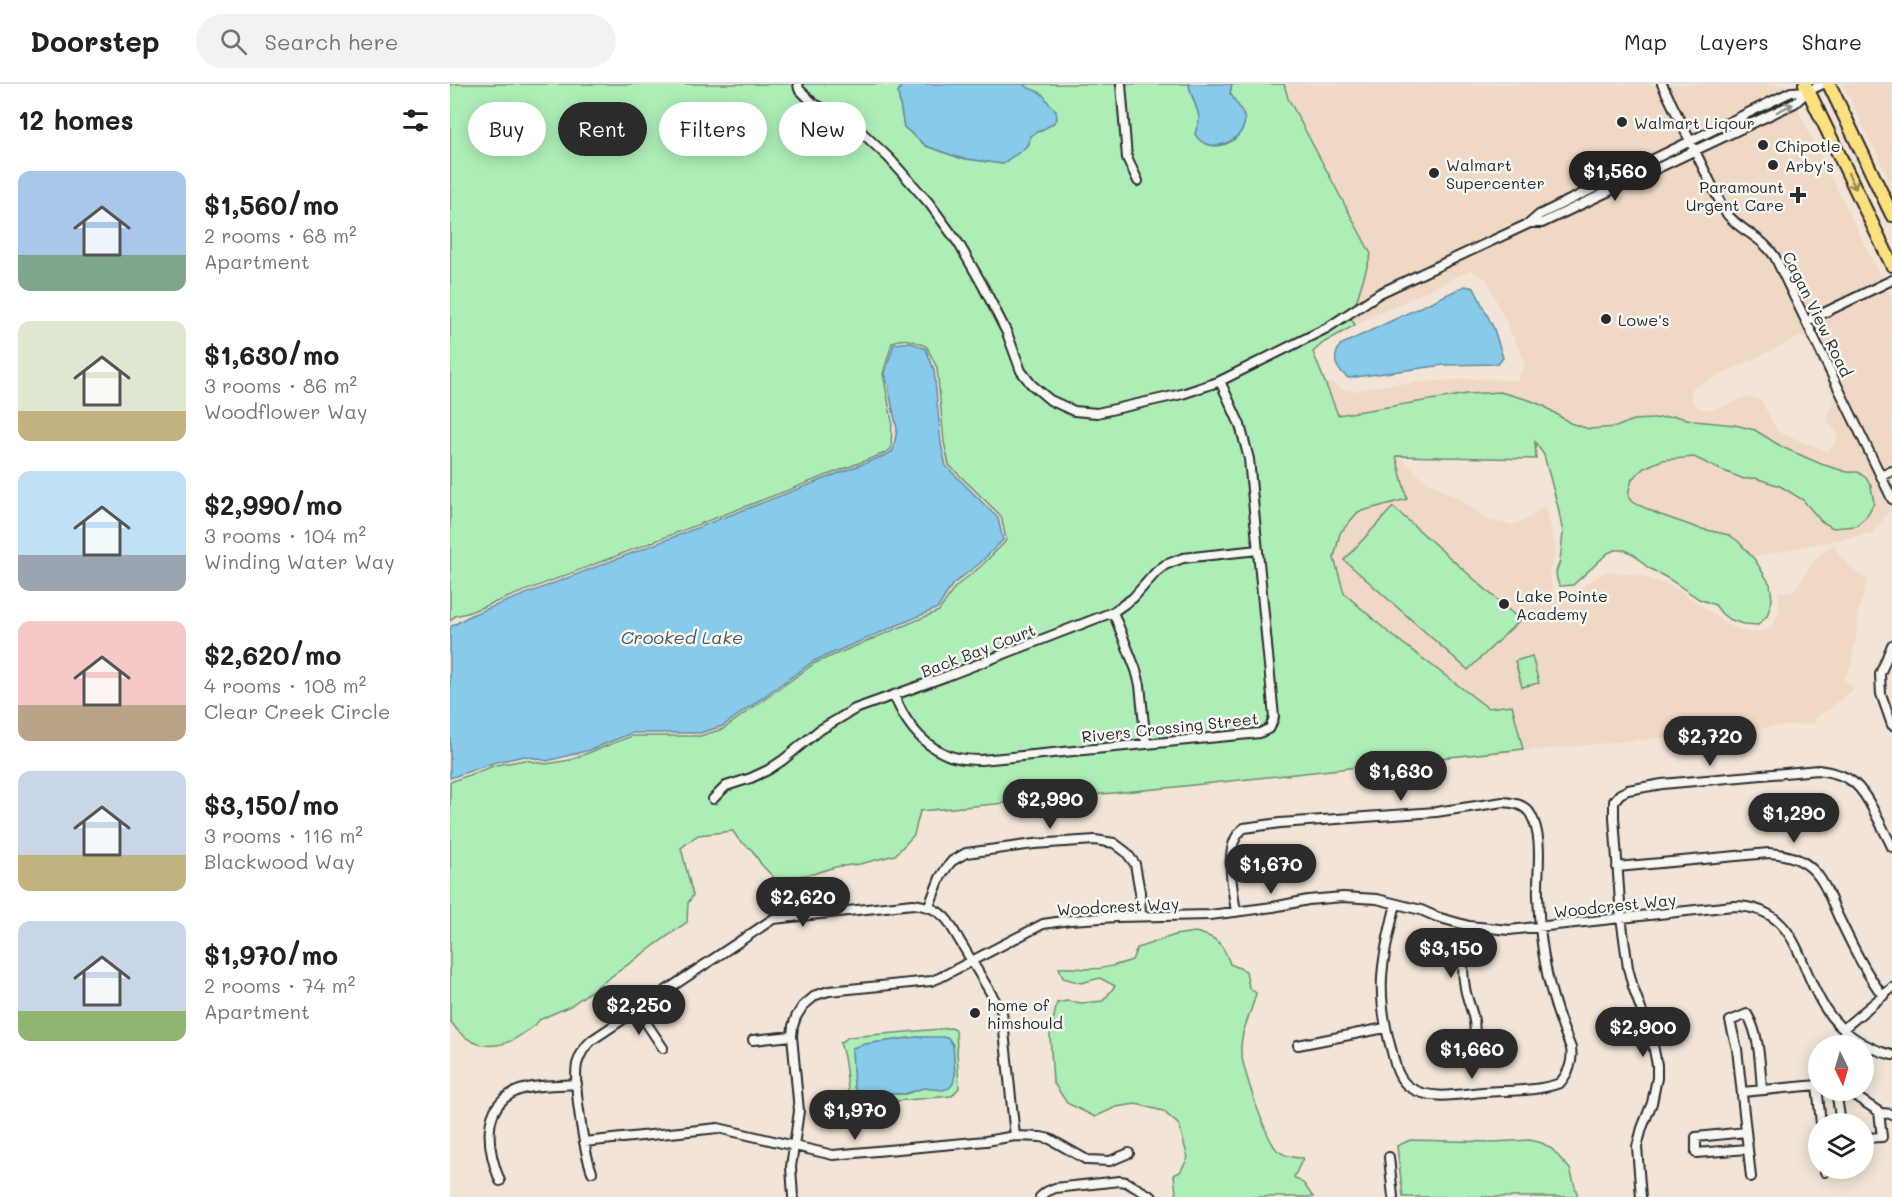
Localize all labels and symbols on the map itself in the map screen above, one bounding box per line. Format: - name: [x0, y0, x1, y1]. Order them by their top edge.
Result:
- one-way arrow: [1776, 102, 1794, 114]
- place label: Walmart Liqour: [1634, 112, 1755, 133]
- marker: Walmart Liqour: [1615, 115, 1629, 129]
- place label: Chipotle: [1775, 135, 1841, 156]
- marker: Chipotle: [1756, 138, 1770, 152]
- pin: $1,560: [1566, 151, 1664, 202]
- place label: Walmart Supercenter: [1446, 154, 1545, 193]
- place label: Arby's: [1785, 155, 1834, 176]
- marker: Arby's: [1766, 158, 1780, 172]
- marker: Walmart Supercenter: [1427, 166, 1441, 180]
- one-way arrow: [1846, 172, 1858, 190]
- place label: Paramount Urgent Care: [1686, 176, 1784, 215]
- marker: Paramount Urgent Care: [1789, 186, 1807, 204]
- street label: Cagan View Road: [1779, 248, 1857, 380]
- place label: Lowe's: [1618, 309, 1670, 330]
- marker: Lowe's: [1599, 312, 1613, 326]
- place label: Lake Pointe Academy: [1516, 585, 1608, 624]
- marker: Lake Pointe Academy: [1497, 597, 1511, 611]
- street label: Back Bay Court: [918, 619, 1038, 681]
- water label: Crooked Lake: [621, 625, 743, 649]
- street label: Rivers Crossing Street: [1080, 707, 1260, 747]
- pin: $2,720: [1661, 716, 1759, 767]
- pin: $1,630: [1352, 751, 1450, 802]
- pin: $2,990: [1001, 779, 1099, 830]
- pin: $1,290: [1745, 793, 1843, 844]
- pin: $1,670: [1222, 844, 1320, 895]
- pin: $2,620: [754, 877, 852, 928]
- street label: Woodcrest Way: [1553, 888, 1677, 922]
- street label: Woodcrest Way: [1056, 892, 1180, 920]
- pin: $3,150: [1402, 928, 1500, 979]
- pin: $2,250: [590, 985, 688, 1036]
- place label: home of himshould: [987, 994, 1063, 1033]
- marker: home of himshould: [968, 1006, 982, 1020]
- pin: $2,900: [1594, 1007, 1692, 1058]
- pin: $1,660: [1423, 1029, 1521, 1080]
- north arrow: [1808, 1035, 1874, 1101]
- pin: $1,970: [806, 1090, 904, 1141]

